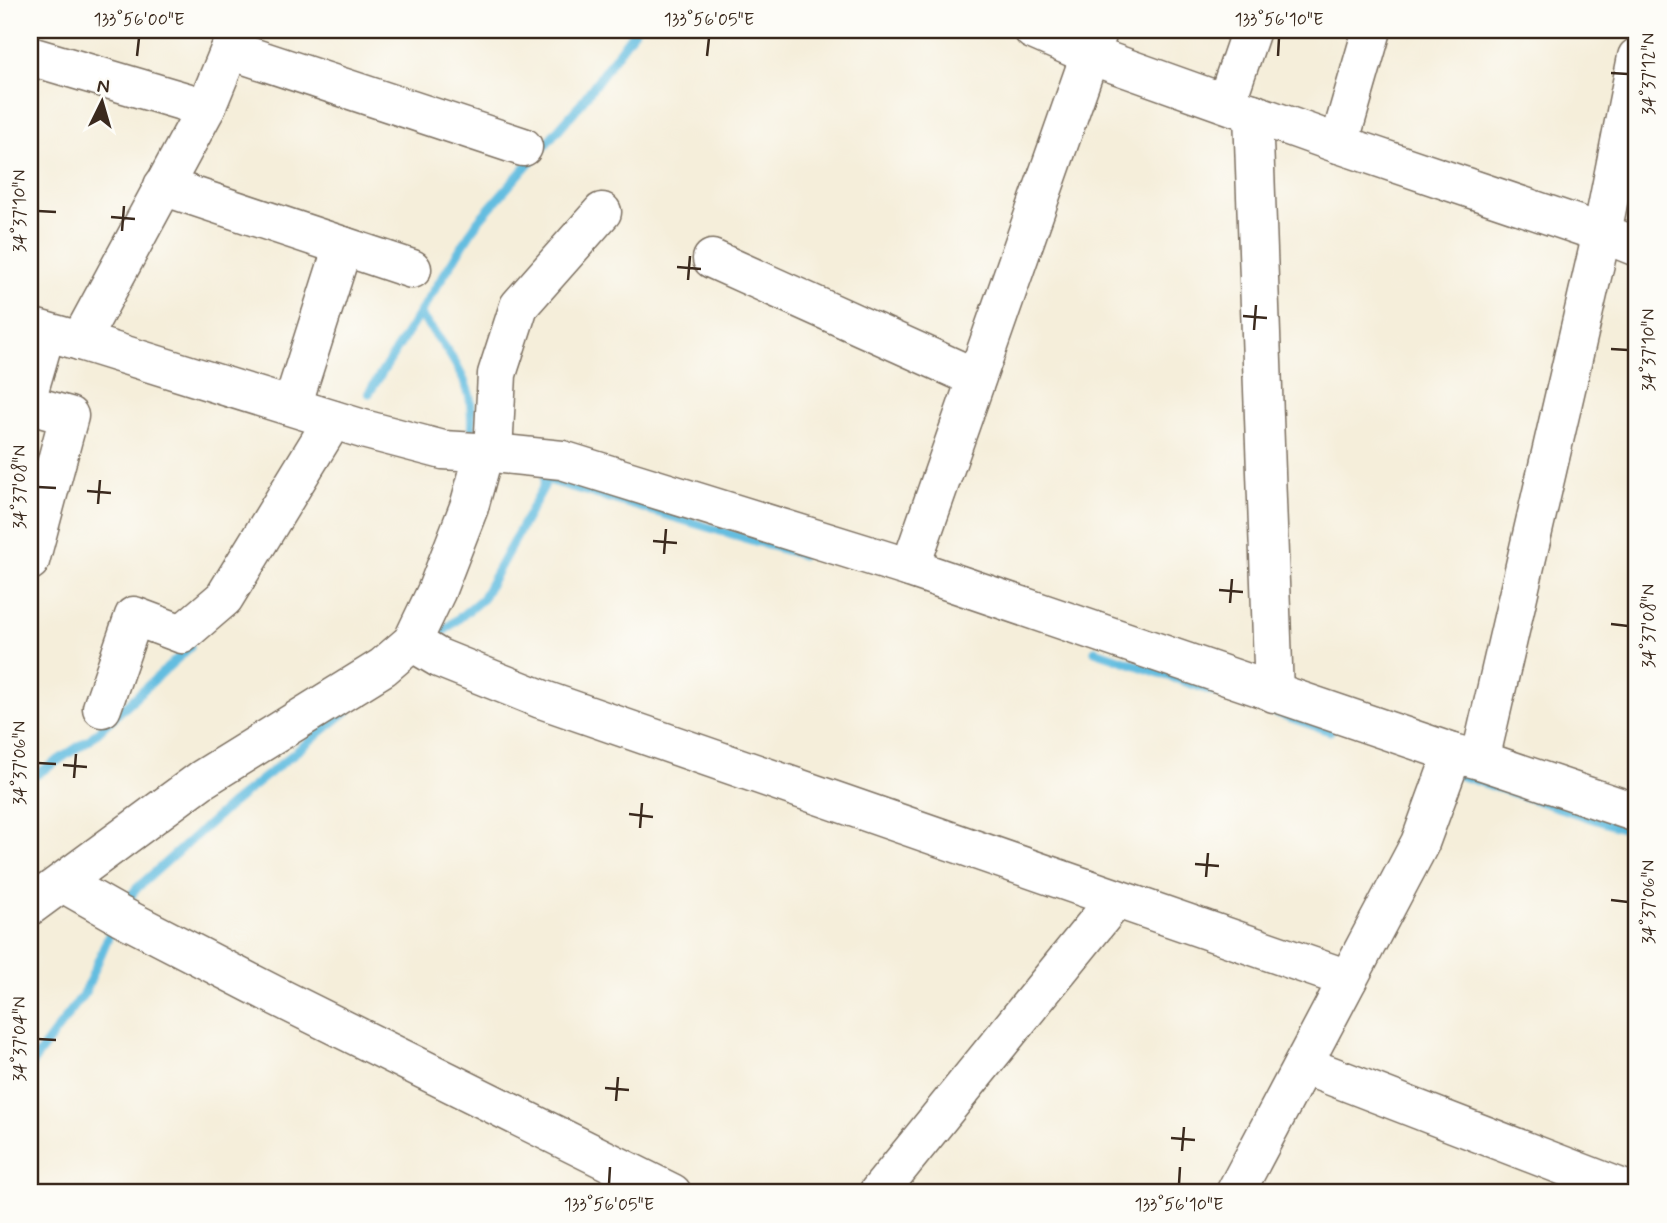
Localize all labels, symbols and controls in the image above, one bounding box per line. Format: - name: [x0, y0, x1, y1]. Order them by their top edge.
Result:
- text: 133°56'00"E: [93, 8, 185, 32]
- text: 133°56'05"E: [664, 8, 754, 32]
- text: 133°56'10"E: [1234, 8, 1324, 32]
- text: 34°37'12"N: [1637, 33, 1661, 115]
- north arrow: [66, 66, 136, 136]
- text: N: [96, 74, 111, 100]
- text: 34°37'10"N: [8, 169, 32, 253]
- text: 34°37'10"N: [1637, 308, 1661, 392]
- text: 34°37'08"N: [8, 445, 32, 529]
- text: 34°37'08"N: [1637, 584, 1661, 668]
- text: 34°37'06"N: [8, 721, 32, 805]
- text: 34°37'06"N: [1637, 860, 1661, 944]
- text: 34°37'04"N: [8, 996, 32, 1082]
- text: 133°56'05"E: [564, 1193, 654, 1217]
- text: 133°56'10"E: [1134, 1193, 1224, 1217]

